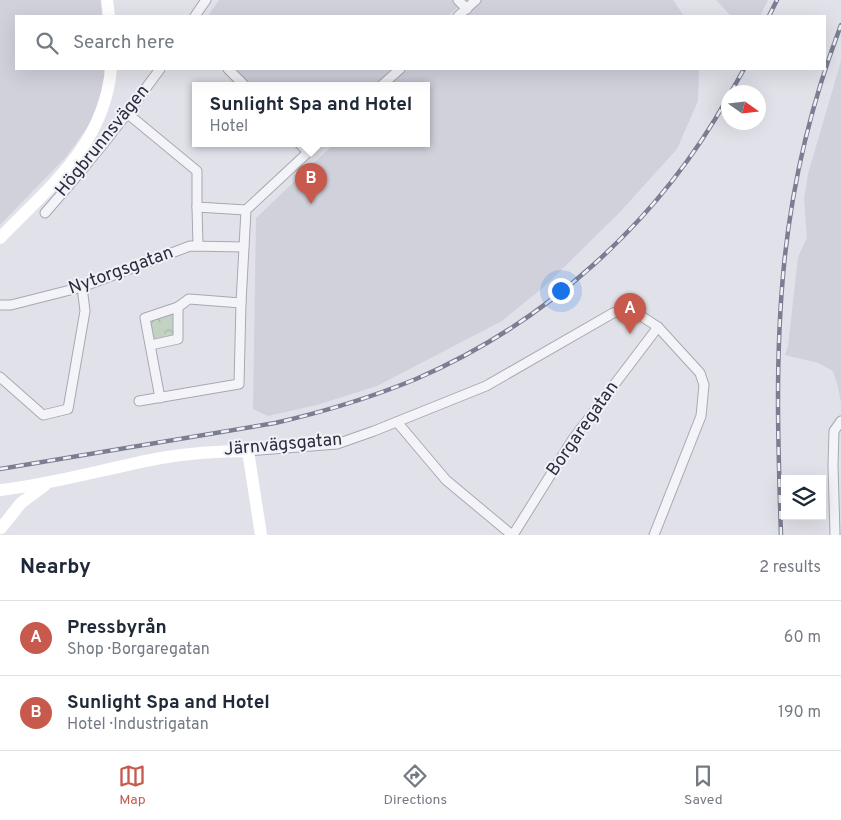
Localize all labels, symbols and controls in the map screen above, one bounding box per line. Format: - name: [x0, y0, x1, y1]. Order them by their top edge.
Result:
- search box: [15, 15, 826, 70]
- icon: search: [33, 29, 61, 57]
- text: Search here: [73, 31, 175, 55]
- street label: Högbrunnsvägen: [51, 80, 155, 202]
- popup: [192, 82, 430, 147]
- north arrow: [721, 85, 766, 130]
- text: Sunlight Spa and Hotel: [210, 93, 412, 117]
- text: Hotel: [210, 117, 248, 137]
- pin: B: [295, 163, 327, 204]
- street label: Nytorgsgatan: [65, 241, 177, 301]
- your location: [548, 278, 574, 304]
- pin: A: [614, 293, 646, 334]
- street label: Borgaregatan: [542, 377, 624, 481]
- street label: Järnvägsgatan: [223, 428, 343, 462]
- map controls: [781, 475, 826, 520]
- button: layers: [781, 475, 826, 520]
- text: Nearby: [20, 554, 91, 581]
- text: 2 results: [759, 558, 821, 578]
- text: Pressbyrån: [67, 616, 167, 640]
- text: A: [30, 628, 42, 648]
- text: 60 m: [784, 628, 821, 648]
- text: Shop · Borgaregatan: [67, 640, 210, 660]
- text: Sunlight Spa and Hotel: [67, 691, 270, 715]
- text: B: [30, 703, 42, 723]
- text: 190 m: [778, 703, 821, 723]
- text: Hotel · Industrigatan: [67, 715, 209, 735]
- tab: Map: [118, 762, 146, 809]
- tab: Directions: [383, 762, 447, 809]
- tab: Saved: [684, 762, 723, 809]

